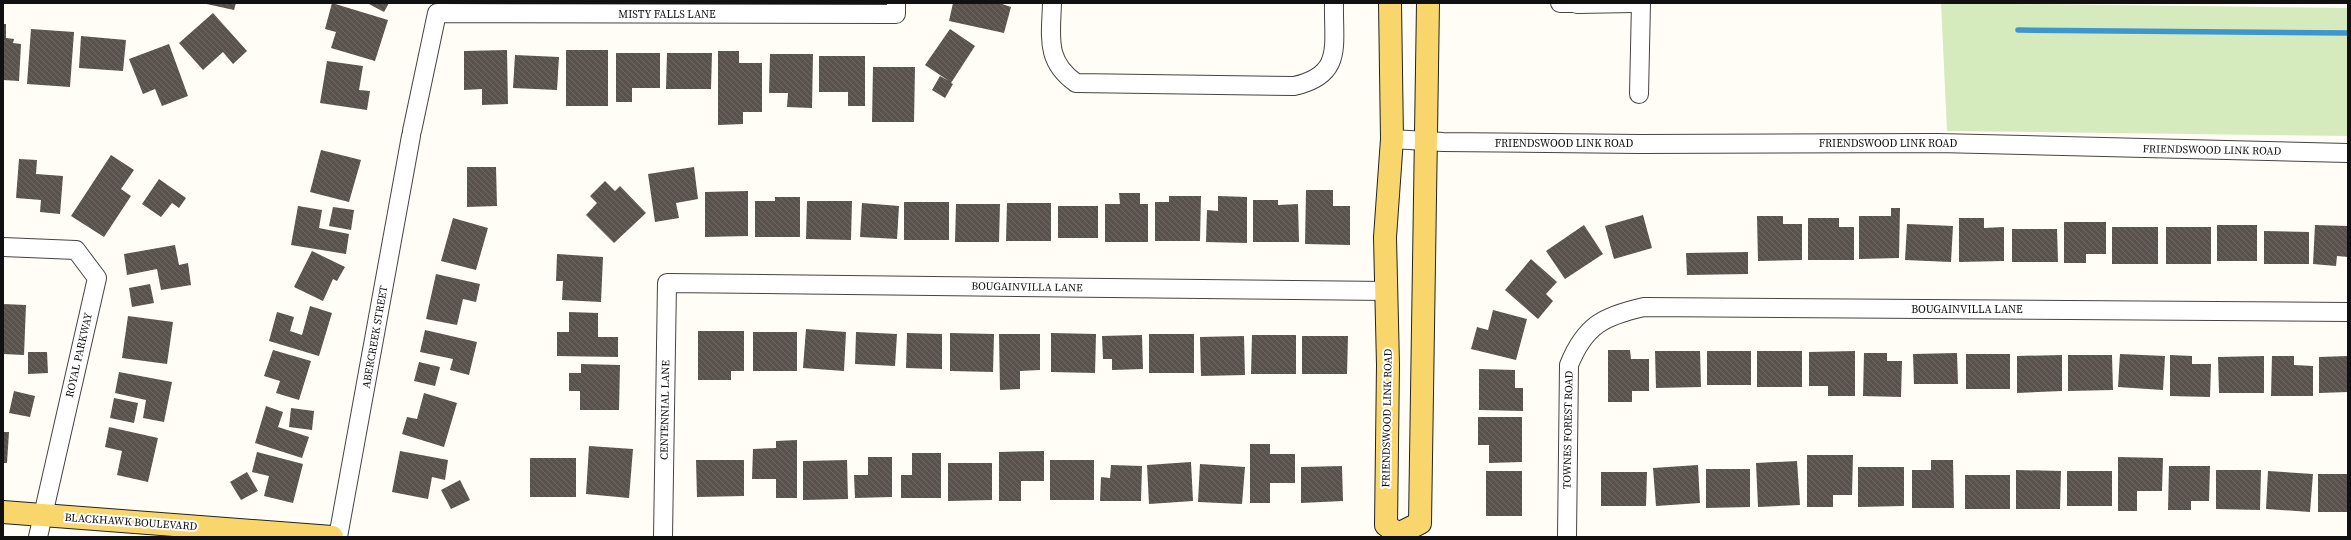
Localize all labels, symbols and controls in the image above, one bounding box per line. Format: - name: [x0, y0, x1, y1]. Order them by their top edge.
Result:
- street label: MISTY FALLS LANE: [618, 7, 716, 22]
- street label: FRIENDSWOOD LINK ROAD: [1495, 136, 1634, 151]
- street label: FRIENDSWOOD LINK ROAD: [1819, 136, 1958, 151]
- street label: FRIENDSWOOD LINK ROAD: [2143, 141, 2282, 159]
- street label: BOUGAINVILLA LANE: [971, 279, 1083, 295]
- street label: ABERCREEK STREET: [359, 284, 391, 389]
- street label: BOUGAINVILLA LANE: [1911, 302, 2023, 317]
- street label: ROYAL PARKWAY: [62, 311, 96, 399]
- street label: FRIENDSWOOD LINK ROAD: [1378, 348, 1396, 487]
- street label: CENTENNIAL LANE: [657, 360, 673, 460]
- street label: TOWNES FOREST ROAD: [1559, 370, 1577, 489]
- street label: BLACKHAWK BOULEVARD: [64, 510, 198, 534]

